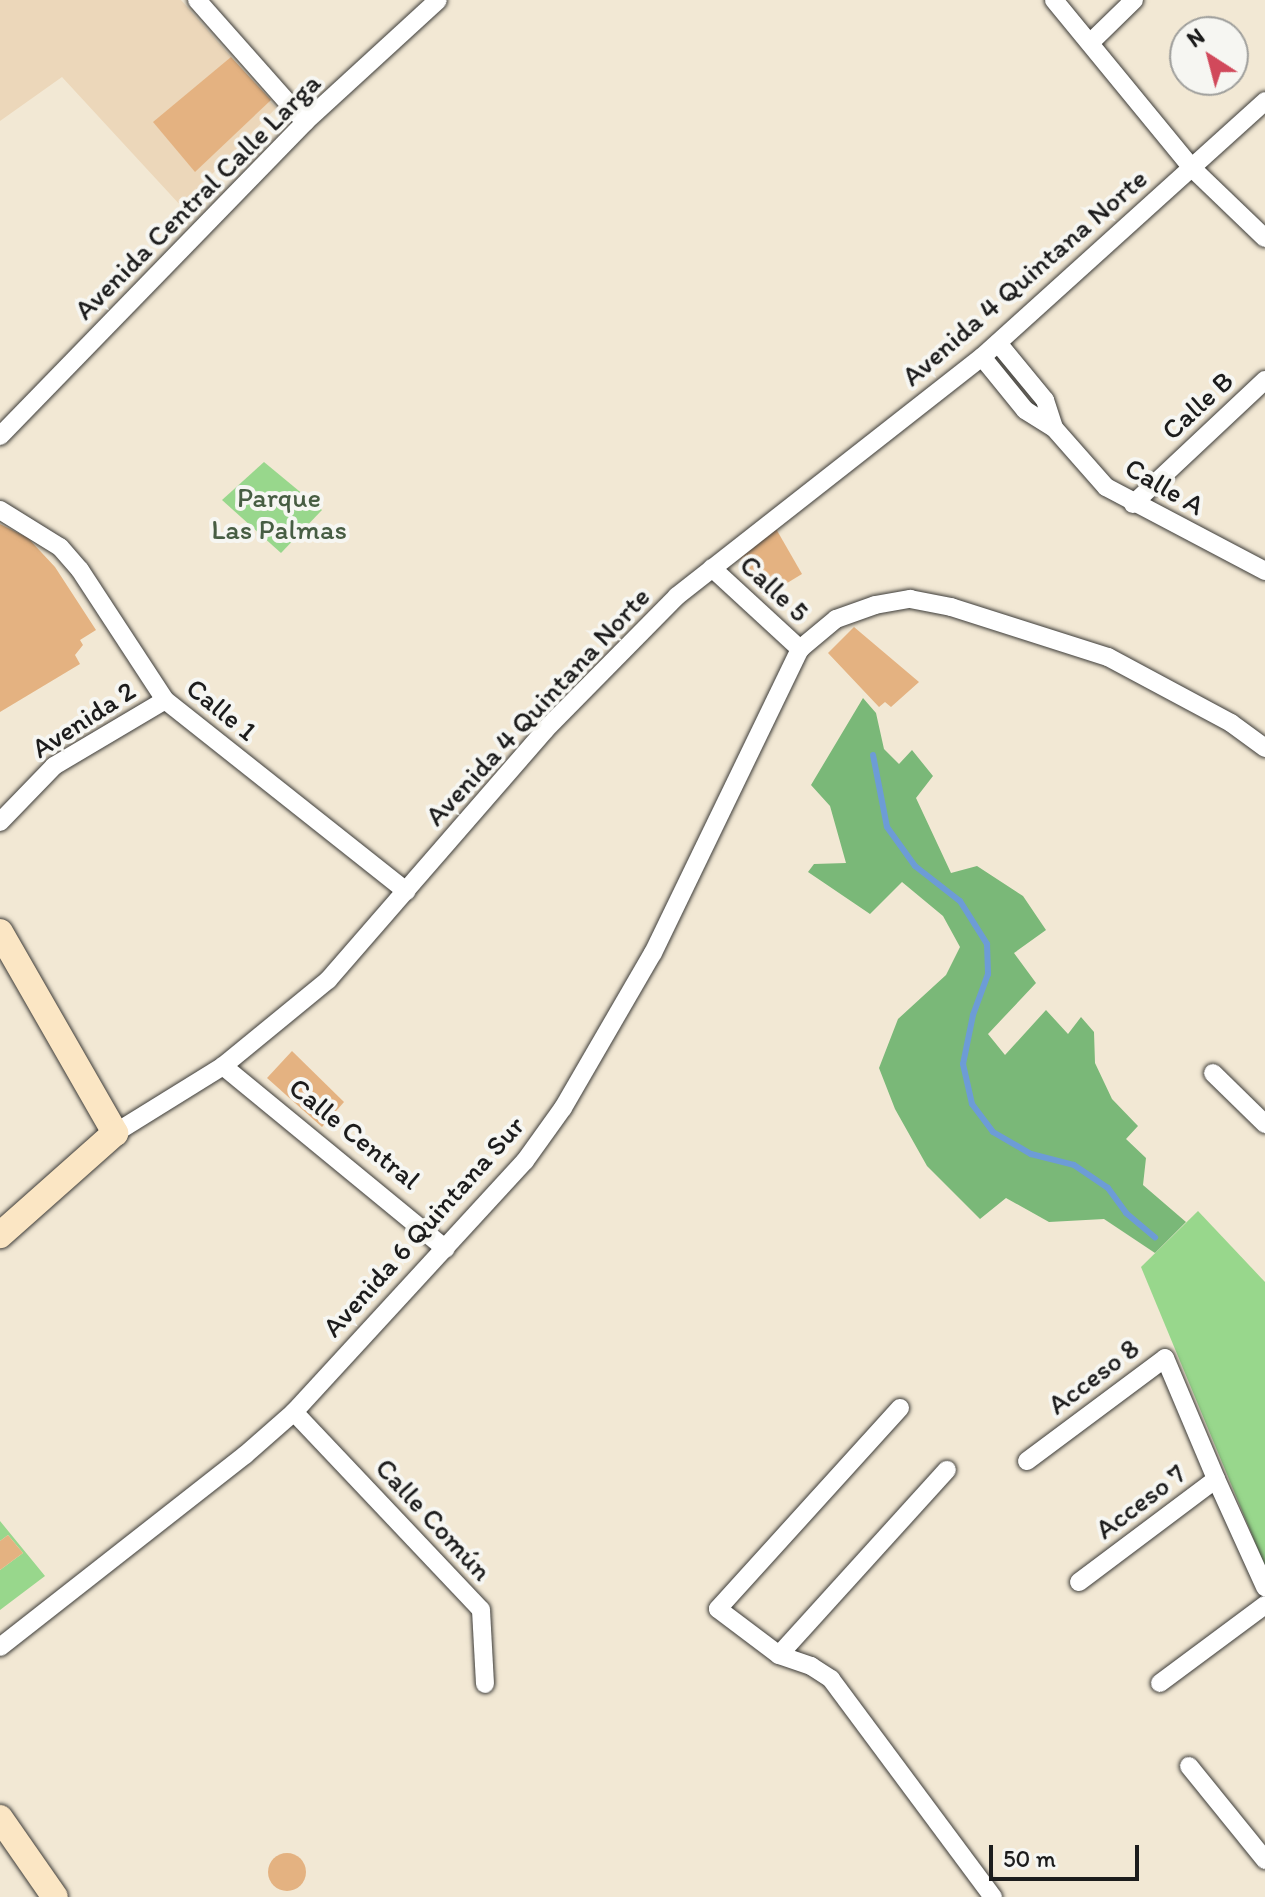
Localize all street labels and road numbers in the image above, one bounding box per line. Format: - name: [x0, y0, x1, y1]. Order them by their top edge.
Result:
- street label: Avenida Central Calle Larga: [67, 66, 327, 326]
- street label: Avenida 4 Quintana Norte: [895, 161, 1153, 393]
- street label: Calle B: [1154, 363, 1240, 447]
- street label: Calle A: [1119, 450, 1211, 522]
- street label: Calle 5: [733, 547, 817, 629]
- street label: Avenida 4 Quintana Norte: [418, 580, 656, 832]
- street label: Calle 1: [180, 670, 264, 748]
- street label: Avenida 2: [25, 673, 141, 765]
- street label: Calle Central: [283, 1070, 427, 1196]
- street label: Avenida 6 Quintana Sur: [315, 1108, 531, 1344]
- street label: Acceso 8: [1041, 1331, 1145, 1421]
- street label: Calle Común: [369, 1451, 499, 1587]
- street label: Acceso 7: [1088, 1456, 1192, 1546]

